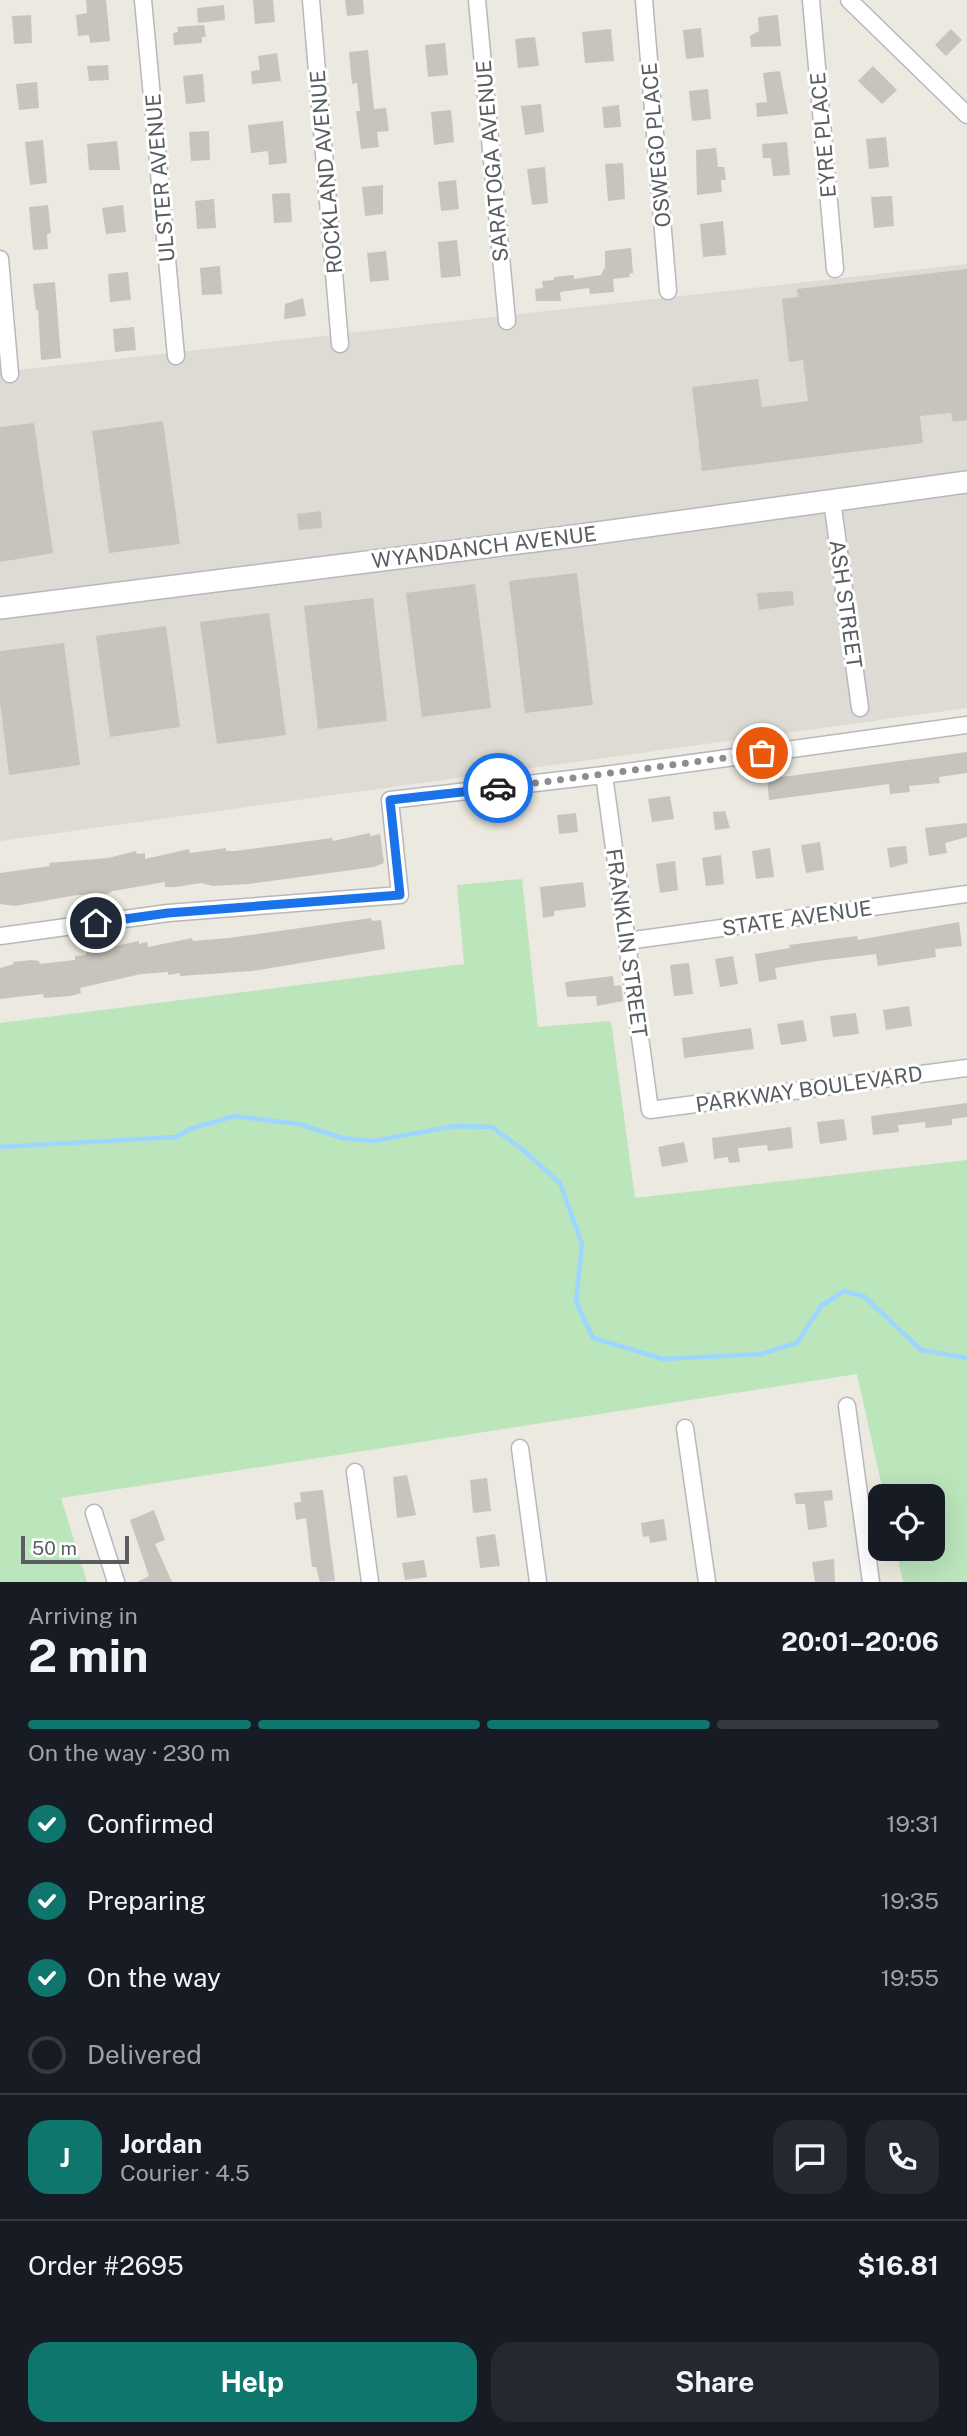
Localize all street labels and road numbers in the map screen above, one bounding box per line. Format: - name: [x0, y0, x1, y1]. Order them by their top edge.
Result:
- street label: SARATOGA AVENUE: [471, 59, 513, 263]
- street label: OSWEGO PLACE: [636, 62, 676, 228]
- street label: ROCKLAND AVENUE: [305, 69, 347, 275]
- street label: EYRE PLACE: [805, 71, 841, 199]
- street label: ULSTER AVENUE: [140, 93, 180, 263]
- street label: WYANDANCH AVENUE: [370, 521, 598, 573]
- street label: ASH STREET: [825, 538, 867, 670]
- street label: FRANKLIN STREET: [601, 847, 653, 1039]
- street label: STATE AVENUE: [720, 895, 874, 941]
- street label: PARKWAY BOULEVARD: [694, 1061, 924, 1117]

